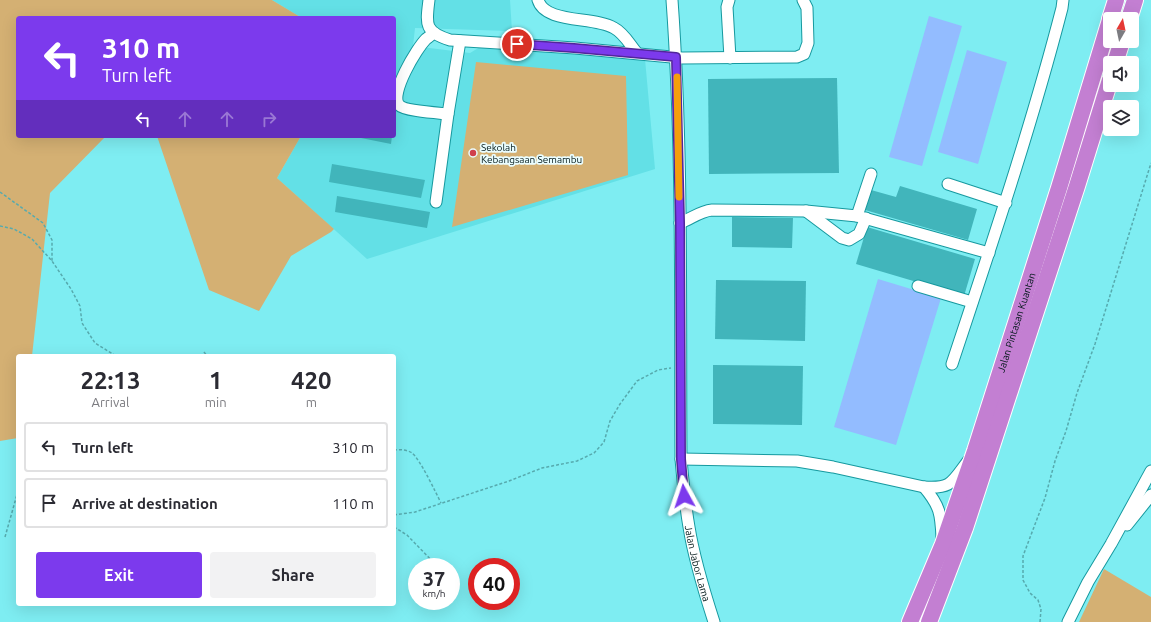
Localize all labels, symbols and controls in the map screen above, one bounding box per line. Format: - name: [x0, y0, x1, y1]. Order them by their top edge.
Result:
- north arrow: [1103, 12, 1139, 48]
- map controls: [1103, 12, 1139, 136]
- pin: [500, 27, 534, 61]
- icon: left: [36, 32, 88, 84]
- text: 310 m: [102, 32, 180, 63]
- icon: arrive: [506, 33, 528, 55]
- button: sound: [1103, 56, 1139, 92]
- text: Turn left: [102, 65, 172, 85]
- button: layers: [1103, 100, 1139, 136]
- icon: left: [132, 108, 154, 130]
- icon: ahead: [174, 108, 196, 130]
- icon: ahead: [216, 108, 238, 130]
- icon: right: [258, 108, 280, 130]
- place label: Sekolah Kebangsaan Semambu: [481, 142, 582, 165]
- marker: Sekolah Kebangsaan Semambu: [468, 148, 478, 158]
- street label: Jalan Pintasan Kuantan: [995, 271, 1038, 374]
- text: 22:13: [80, 367, 140, 394]
- text: 1: [209, 367, 222, 394]
- text: 420: [291, 367, 332, 394]
- text: Arrival: [91, 395, 129, 409]
- text: min: [205, 395, 227, 409]
- text: m: [306, 395, 317, 409]
- icon: left: [38, 436, 60, 458]
- text: Turn left: [72, 439, 133, 456]
- text: 310 m: [332, 439, 374, 456]
- position arrow: [663, 475, 705, 517]
- icon: arrive: [38, 492, 60, 514]
- text: Arrive at destination: [72, 495, 218, 512]
- text: 110 m: [332, 495, 374, 512]
- street label: Jalan Jabor Lama: [683, 525, 712, 603]
- button: Exit: [36, 552, 202, 598]
- button: Share: [210, 552, 376, 598]
- speed limit sign: 40: [468, 558, 520, 610]
- text: 37: [423, 567, 445, 590]
- text: km/h: [422, 588, 446, 599]

